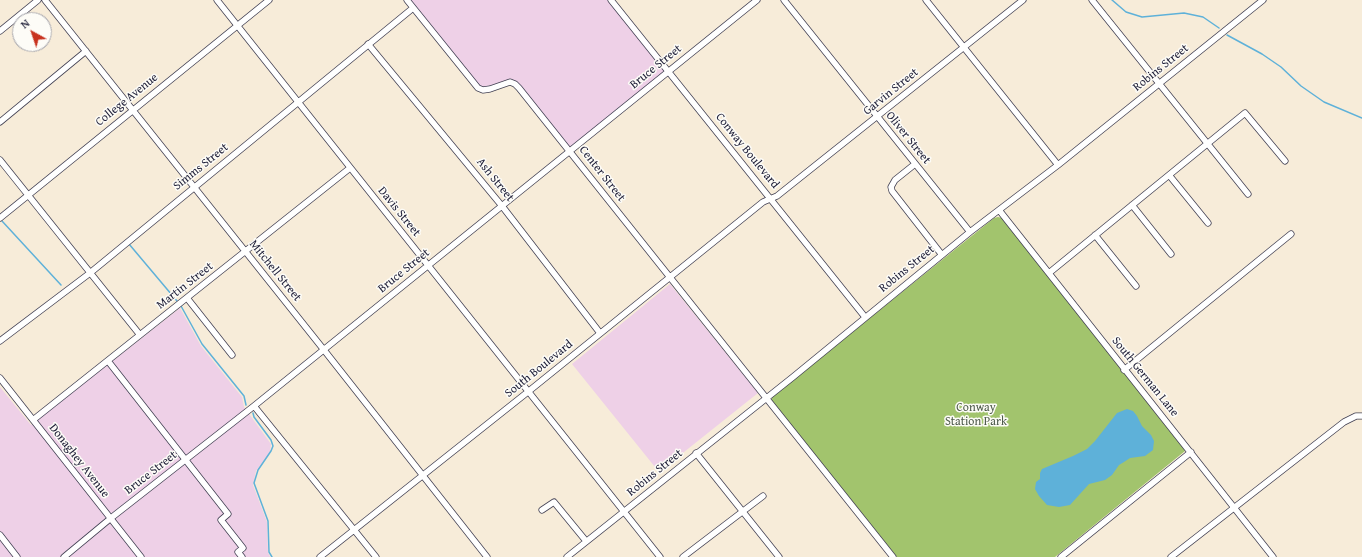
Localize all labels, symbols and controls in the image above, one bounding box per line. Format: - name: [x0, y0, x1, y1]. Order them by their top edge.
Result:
- north arrow: [12, 12, 52, 52]
- text: N: [17, 15, 33, 32]
- street label: Robins Street: [1130, 41, 1192, 95]
- street label: Bruce Street: [627, 42, 685, 92]
- street label: Garvin Street: [861, 65, 921, 119]
- street label: College Avenue: [93, 70, 161, 130]
- street label: Oliver Street: [882, 109, 934, 167]
- street label: Conway Boulevard: [712, 110, 782, 192]
- street label: Simms Street: [171, 140, 231, 194]
- street label: Center Street: [576, 143, 628, 205]
- street label: Ash Street: [473, 155, 517, 205]
- street label: Davis Street: [375, 184, 423, 240]
- street label: Mitchell Street: [246, 237, 304, 305]
- street label: Robins Street: [876, 242, 938, 296]
- street label: Bruce Street: [375, 246, 433, 296]
- street label: Martin Street: [154, 259, 216, 313]
- street label: South German Lane: [1108, 334, 1182, 420]
- street label: South Boulevard: [502, 337, 576, 401]
- park label: Conway Station Park: [945, 401, 1007, 429]
- street label: Donaghey Avenue: [46, 421, 112, 501]
- street label: Robins Street: [624, 446, 686, 500]
- street label: Bruce Street: [122, 448, 180, 498]

